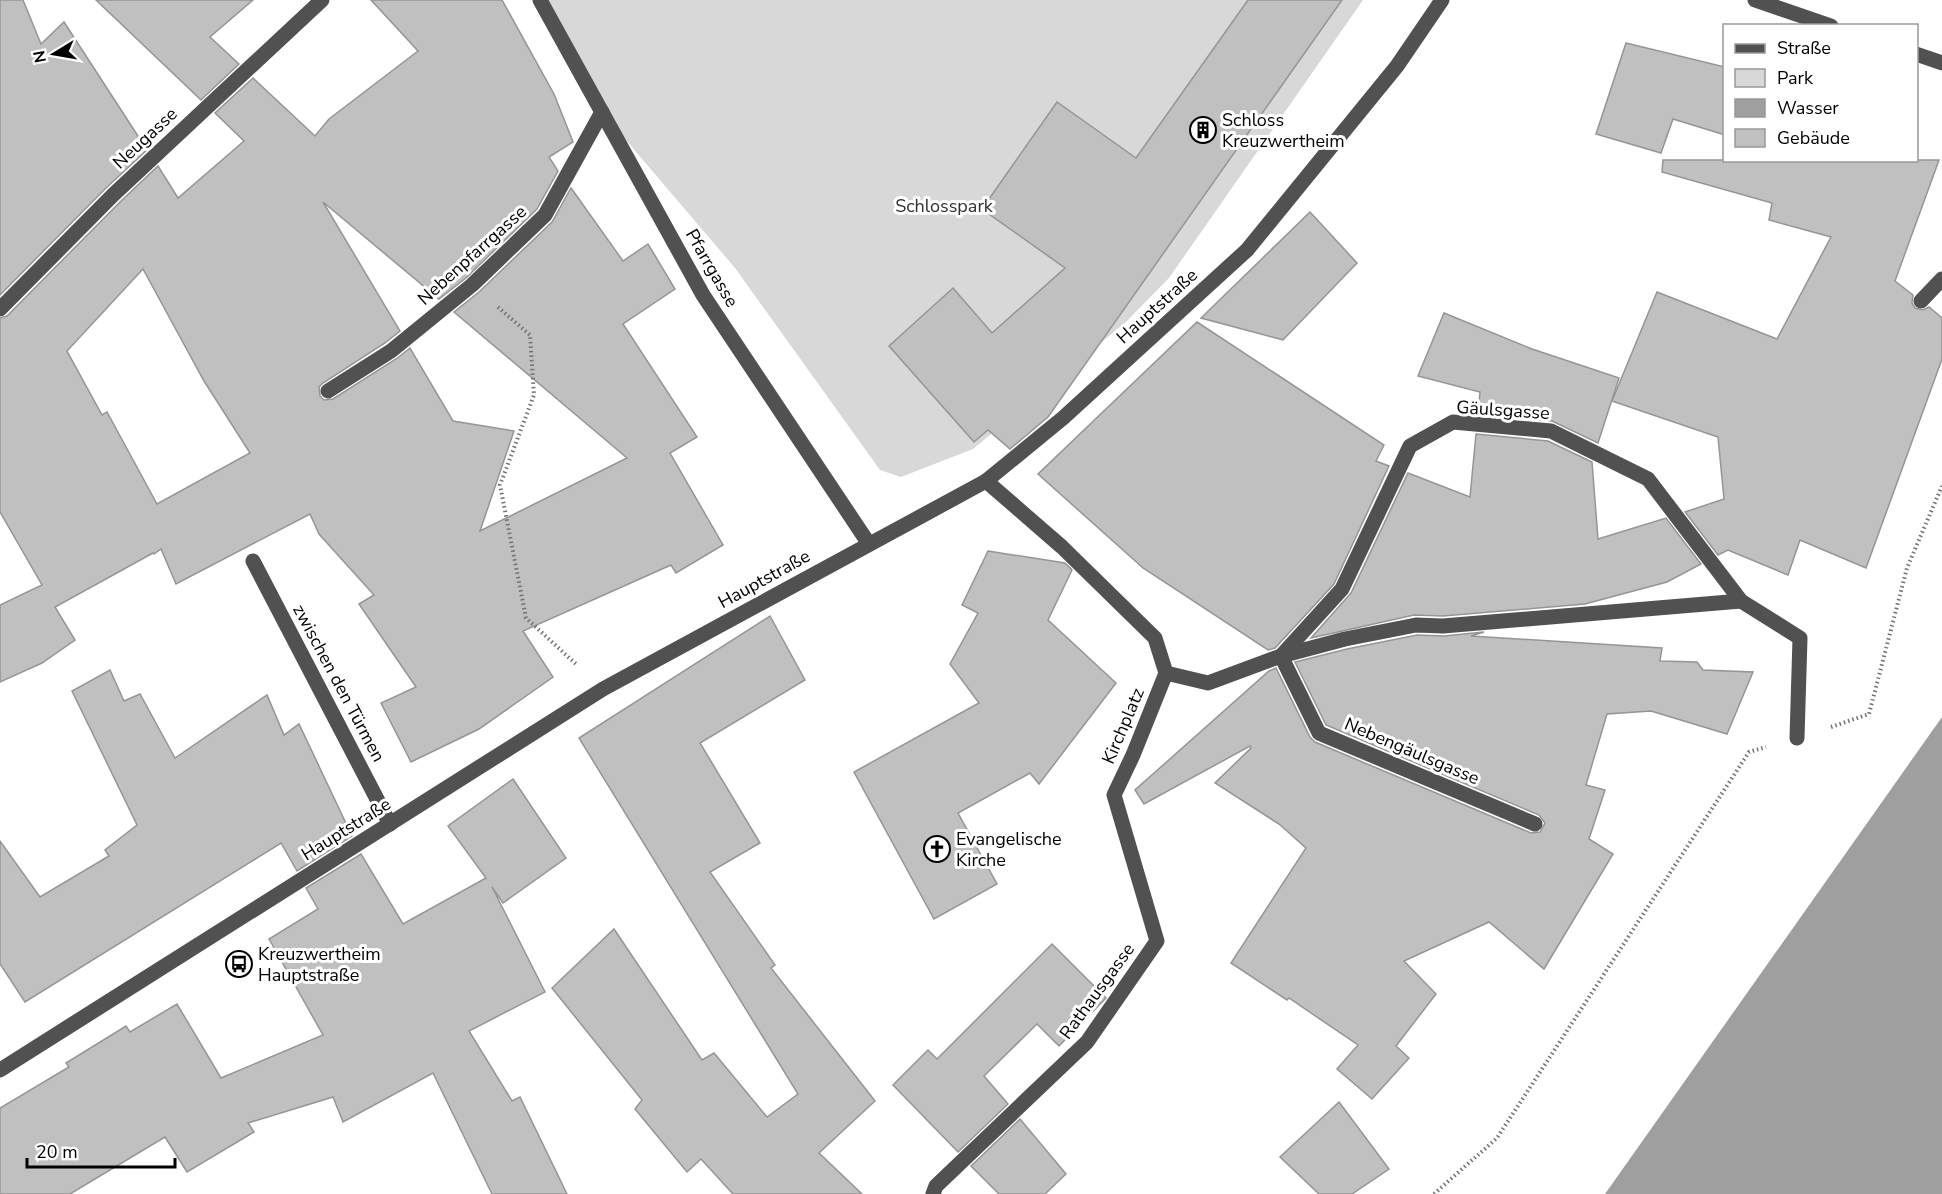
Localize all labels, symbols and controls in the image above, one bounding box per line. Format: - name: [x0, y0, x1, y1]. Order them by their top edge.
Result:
- north arrow: [24, 24, 84, 84]
- legend: [1723, 24, 1918, 162]
- text: Straße: [1777, 36, 1831, 60]
- text: N: [28, 49, 52, 65]
- text: Park: [1777, 66, 1814, 90]
- text: Wasser: [1777, 96, 1839, 120]
- street label: Neugasse: [108, 102, 182, 174]
- place label: Schloss Kreuzwertheim: [1222, 108, 1345, 153]
- building icon: Schloss Kreuzwertheim: [1188, 115, 1218, 145]
- text: Gebäude: [1777, 126, 1850, 150]
- park label: Schlosspark: [895, 194, 994, 218]
- street label: Nebenpfarrgasse: [412, 200, 532, 310]
- street label: Pfarrgasse: [680, 225, 744, 311]
- street label: Hauptstraße: [1111, 263, 1203, 349]
- street label: Gäulsgasse: [1455, 395, 1551, 425]
- street label: Hauptstraße: [714, 544, 814, 614]
- street label: zwischen den Türmen: [287, 600, 391, 766]
- street label: Kirchplatz: [1096, 684, 1150, 768]
- street label: Nebengäulsgasse: [1341, 712, 1483, 790]
- street label: Hauptstraße: [297, 792, 395, 866]
- place label: Evangelische Kirche: [956, 827, 1062, 872]
- church icon: Evangelische Kirche: [922, 834, 952, 864]
- street label: Rathausgasse: [1054, 938, 1140, 1044]
- place label: Kreuzwertheim Hauptstraße: [258, 942, 381, 987]
- bus stop icon: Kreuzwertheim Hauptstraße: [224, 949, 254, 979]
- scale bar: [27, 1131, 176, 1169]
- text: 20 m: [36, 1140, 78, 1164]

